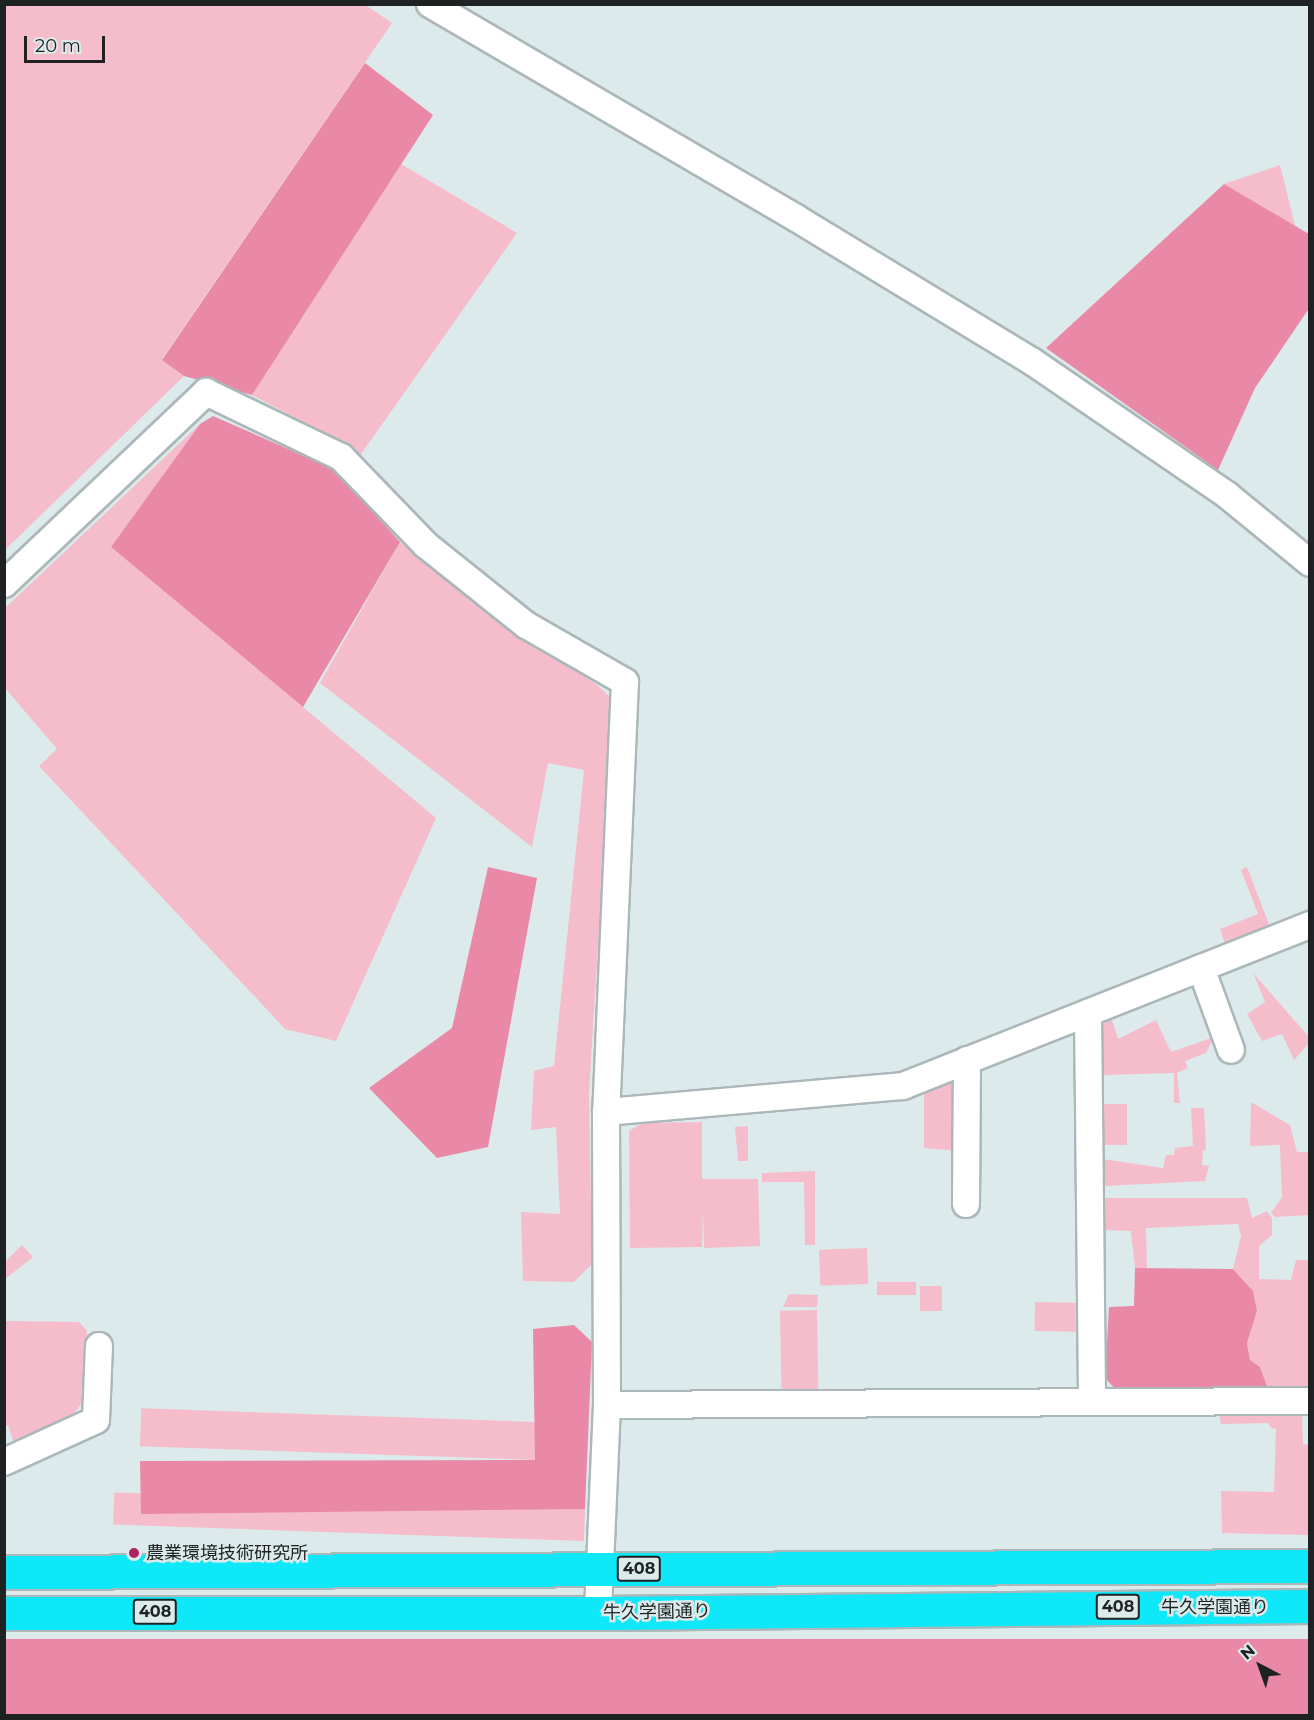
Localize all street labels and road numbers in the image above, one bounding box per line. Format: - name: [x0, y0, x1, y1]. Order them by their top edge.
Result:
- road number: 408: [616, 1556, 662, 1582]
- road number: 408: [1096, 1594, 1140, 1620]
- street label: 牛久学園通り: [1161, 1596, 1269, 1618]
- road number: 408: [132, 1599, 178, 1625]
- street label: 牛久学園通り: [603, 1600, 711, 1624]

